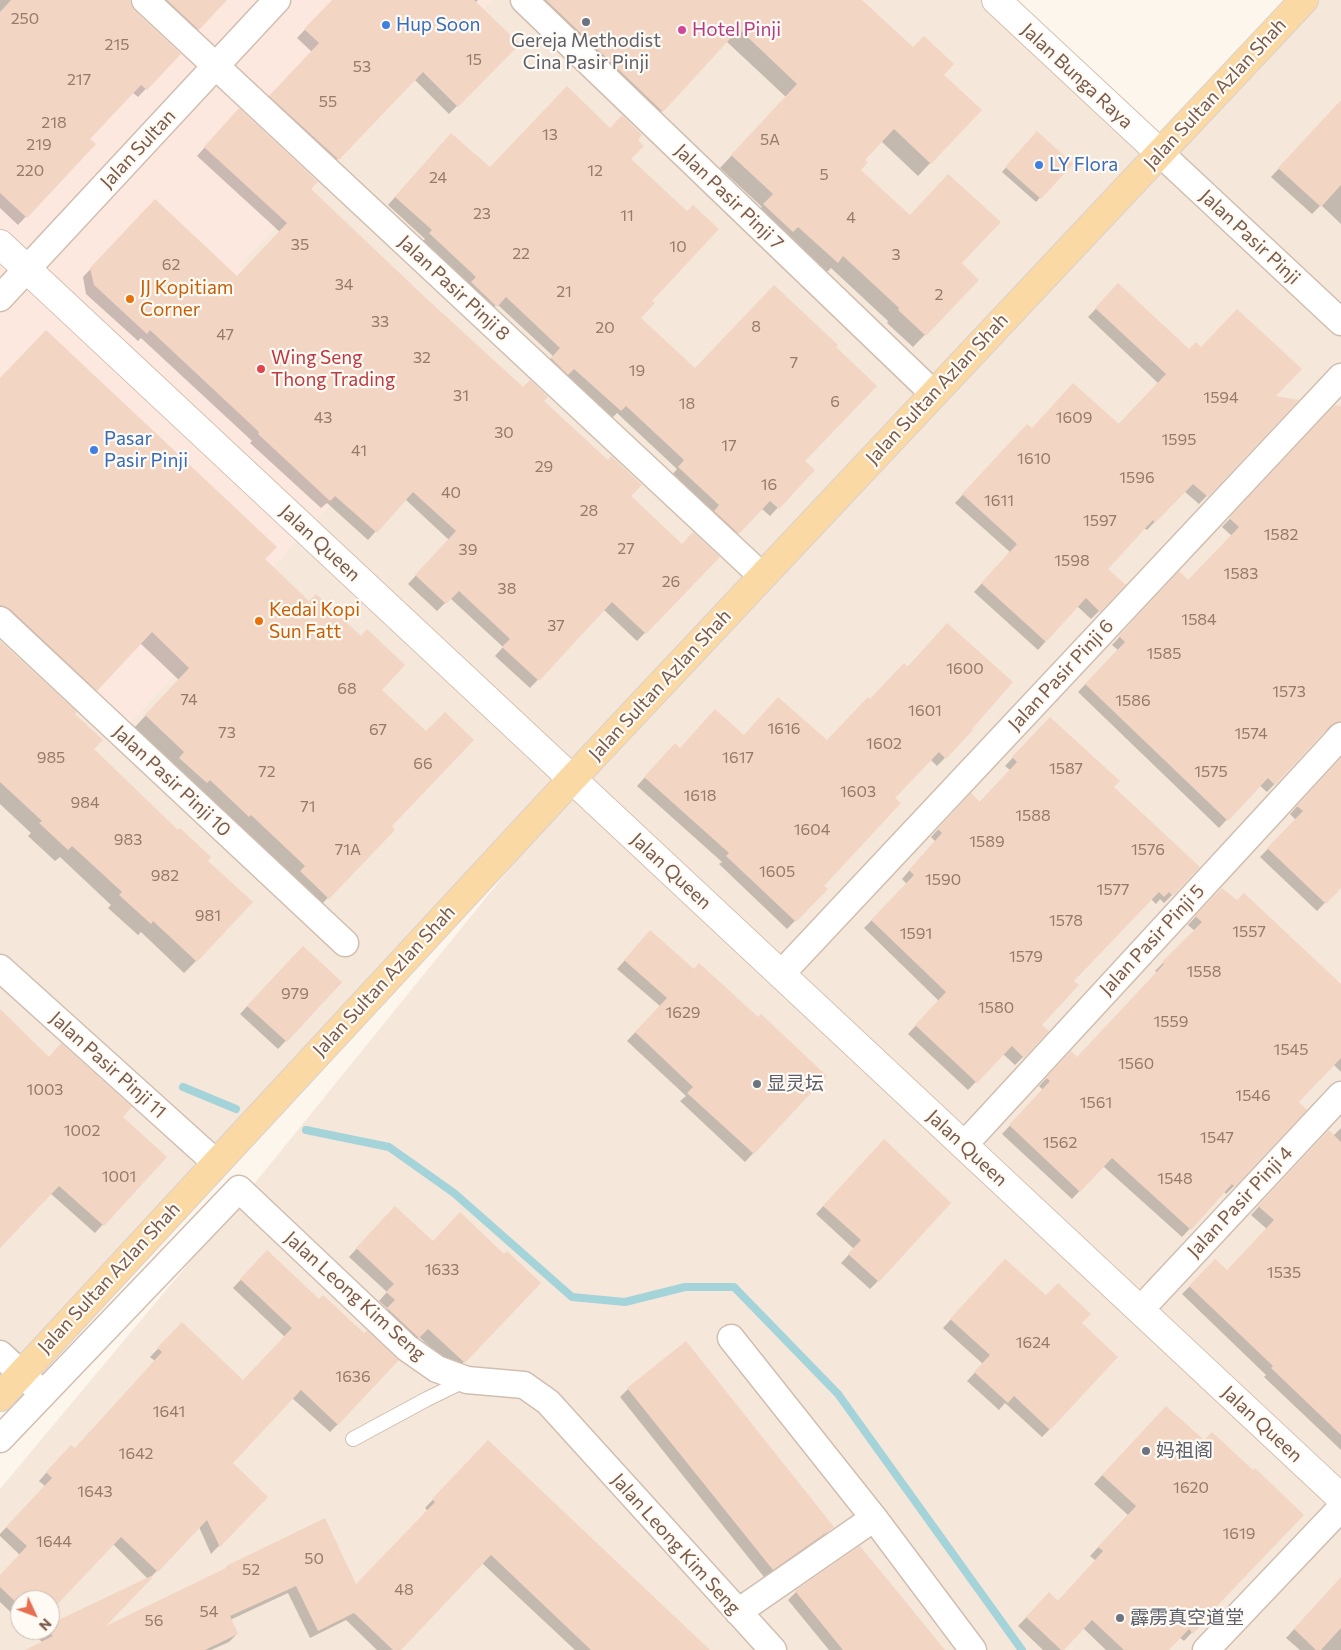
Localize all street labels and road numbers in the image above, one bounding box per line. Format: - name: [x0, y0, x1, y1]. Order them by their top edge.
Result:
- street label: Jalan Sultan Azlan Shah: [1139, 14, 1291, 174]
- street label: Jalan Bunga Raya: [1016, 18, 1138, 134]
- street label: Jalan Sultan: [96, 105, 180, 193]
- street label: Jalan Pasir Pinji 7: [670, 139, 788, 255]
- street label: Jalan Pasir Pinji: [1195, 185, 1305, 289]
- street label: Jalan Pasir Pinji 8: [394, 231, 514, 345]
- street label: Jalan Sultan Azlan Shah: [861, 309, 1013, 469]
- street label: Jalan Queen: [275, 500, 365, 586]
- street label: Jalan Sultan Azlan Shah: [584, 605, 736, 765]
- street label: Jalan Pasir Pinji 6: [1004, 615, 1118, 735]
- street label: Jalan Pasir Pinji 10: [108, 721, 236, 841]
- street label: Jalan Queen: [626, 828, 716, 914]
- street label: Jalan Pasir Pinji 5: [1095, 880, 1209, 1000]
- street label: Jalan Sultan Azlan Shah: [308, 901, 460, 1061]
- street label: Jalan Pasir Pinji 11: [45, 1007, 171, 1123]
- street label: Jalan Queen: [922, 1105, 1012, 1191]
- street label: Jalan Pasir Pinji 4: [1183, 1142, 1297, 1262]
- street label: Jalan Sultan Azlan Shah: [33, 1198, 185, 1358]
- street label: Jalan Leong Kim Seng: [280, 1227, 430, 1365]
- street label: Jalan Queen: [1217, 1381, 1307, 1467]
- street label: Jalan Leong Kim Seng: [607, 1469, 745, 1619]

